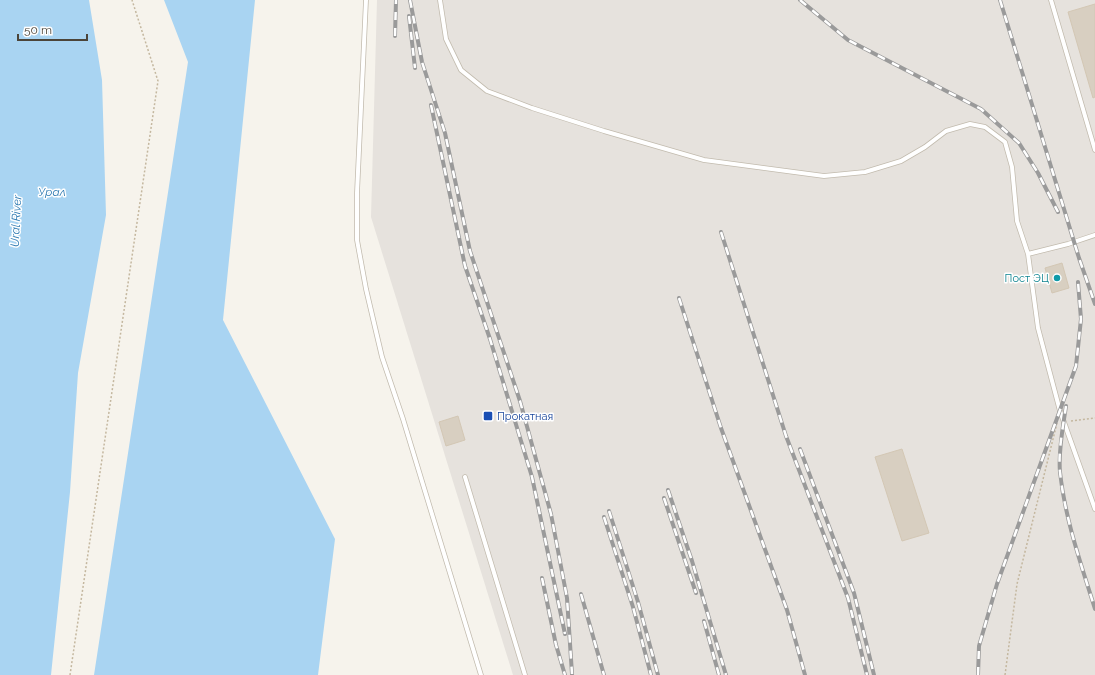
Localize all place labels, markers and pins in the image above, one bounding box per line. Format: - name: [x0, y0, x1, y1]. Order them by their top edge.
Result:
- place label: Пост ЭЦ: [1005, 272, 1049, 285]
- marker: Пост ЭЦ: [1052, 273, 1062, 283]
- marker: Прокатная: [482, 410, 494, 422]
- place label: Прокатная: [497, 410, 553, 423]

